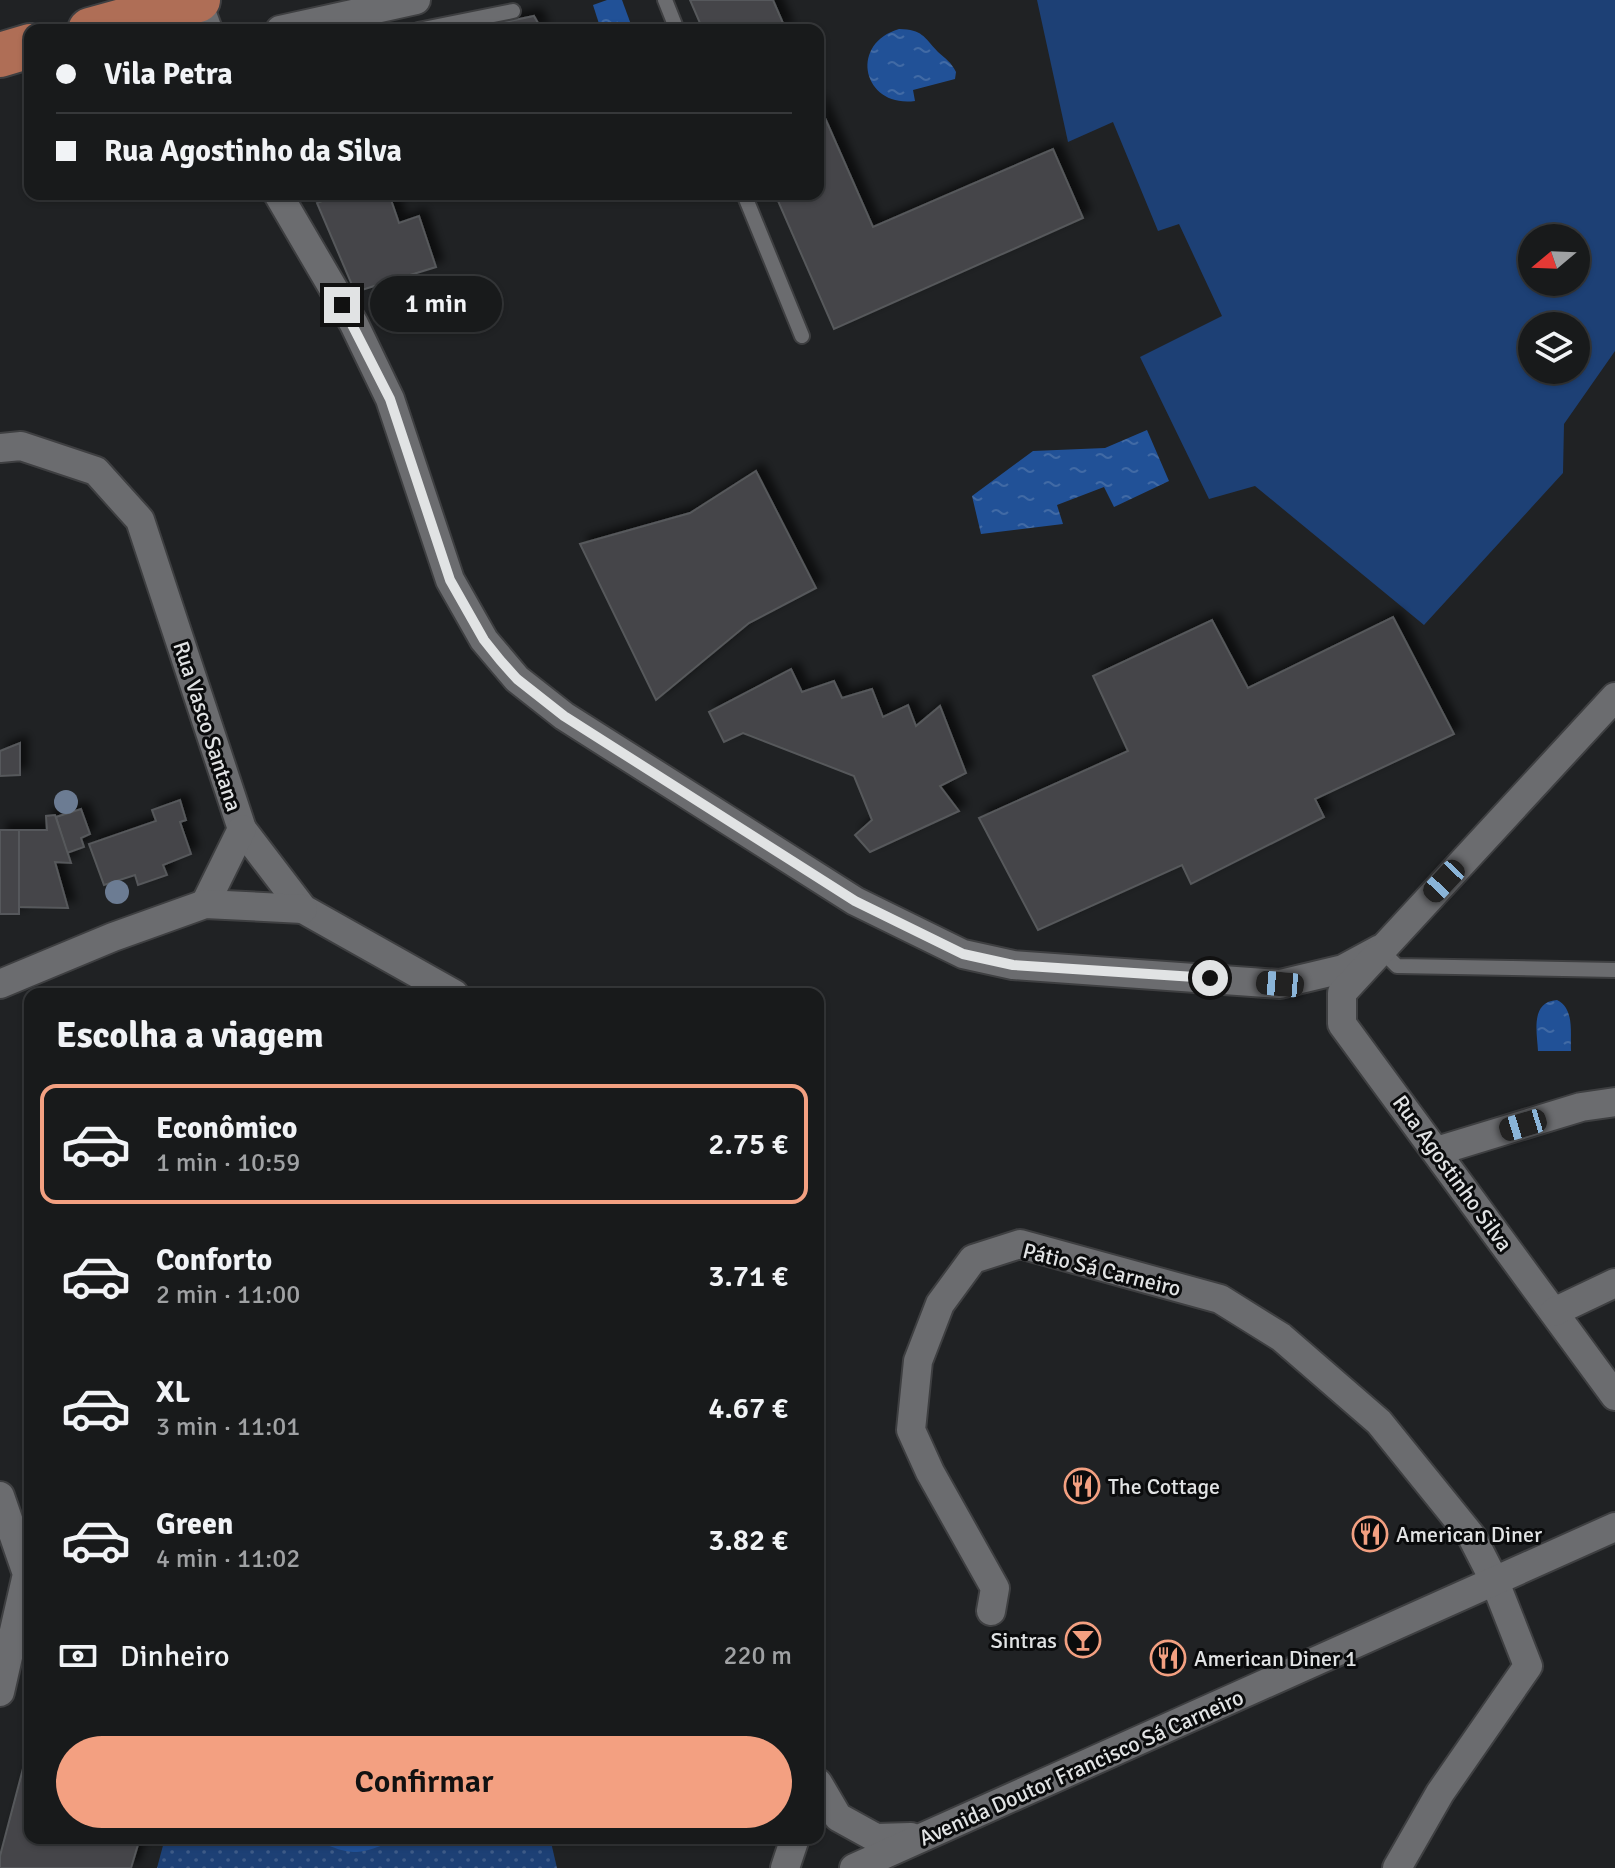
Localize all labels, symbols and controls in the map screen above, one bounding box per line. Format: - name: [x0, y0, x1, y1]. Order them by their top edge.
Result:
- text: Vila Petra: [104, 56, 233, 93]
- text: Rua Agostinho da Silva: [104, 133, 402, 170]
- north arrow: [1518, 224, 1590, 296]
- map controls: [1518, 224, 1590, 384]
- callout: 1 min: [370, 277, 502, 333]
- route end: [324, 287, 360, 323]
- text: 1 min: [405, 288, 467, 320]
- button: layers: [1518, 312, 1590, 384]
- street label: Rua Vasco Santana: [167, 638, 248, 815]
- car: [1419, 855, 1469, 907]
- route start: [1192, 960, 1228, 996]
- car: [1255, 970, 1305, 998]
- text: Escolha a viagem: [56, 1013, 324, 1058]
- street label: Rua Agostinho Silva: [1387, 1090, 1518, 1257]
- car: [1497, 1107, 1549, 1143]
- icon: car: [60, 1108, 132, 1180]
- text: Econômico: [156, 1110, 298, 1147]
- text: 2.75 €: [708, 1126, 788, 1163]
- text: 1 min · 10:59: [156, 1147, 300, 1179]
- street label: Pátio Sá Carneiro: [1020, 1237, 1184, 1302]
- icon: car: [60, 1240, 132, 1312]
- text: Conforto: [156, 1242, 272, 1279]
- text: 3.71 €: [708, 1258, 788, 1295]
- text: 2 min · 11:00: [156, 1279, 300, 1311]
- icon: car: [60, 1372, 132, 1444]
- text: XL: [156, 1374, 190, 1411]
- text: 4.67 €: [708, 1390, 788, 1427]
- text: 3 min · 11:01: [156, 1411, 300, 1443]
- restaurant icon: The Cottage: [1063, 1467, 1101, 1505]
- place label: The Cottage: [1108, 1473, 1220, 1500]
- icon: car: [60, 1504, 132, 1576]
- text: Green: [156, 1506, 233, 1543]
- restaurant icon: American Diner: [1351, 1515, 1389, 1553]
- place label: American Diner: [1396, 1521, 1542, 1548]
- text: 3.82 €: [708, 1522, 788, 1559]
- text: 4 min · 11:02: [156, 1543, 300, 1575]
- bar icon: Sintras: [1064, 1621, 1102, 1659]
- place label: Sintras: [990, 1627, 1057, 1654]
- icon: cash: [56, 1634, 100, 1678]
- text: Dinheiro: [120, 1638, 230, 1675]
- restaurant icon: American Diner 1: [1149, 1639, 1187, 1677]
- text: 220 m: [723, 1640, 792, 1672]
- place label: American Diner 1: [1194, 1645, 1357, 1672]
- street label: Avenida Doutor Francisco Sá Carneiro: [915, 1683, 1248, 1851]
- button: Confirmar: [56, 1736, 792, 1828]

